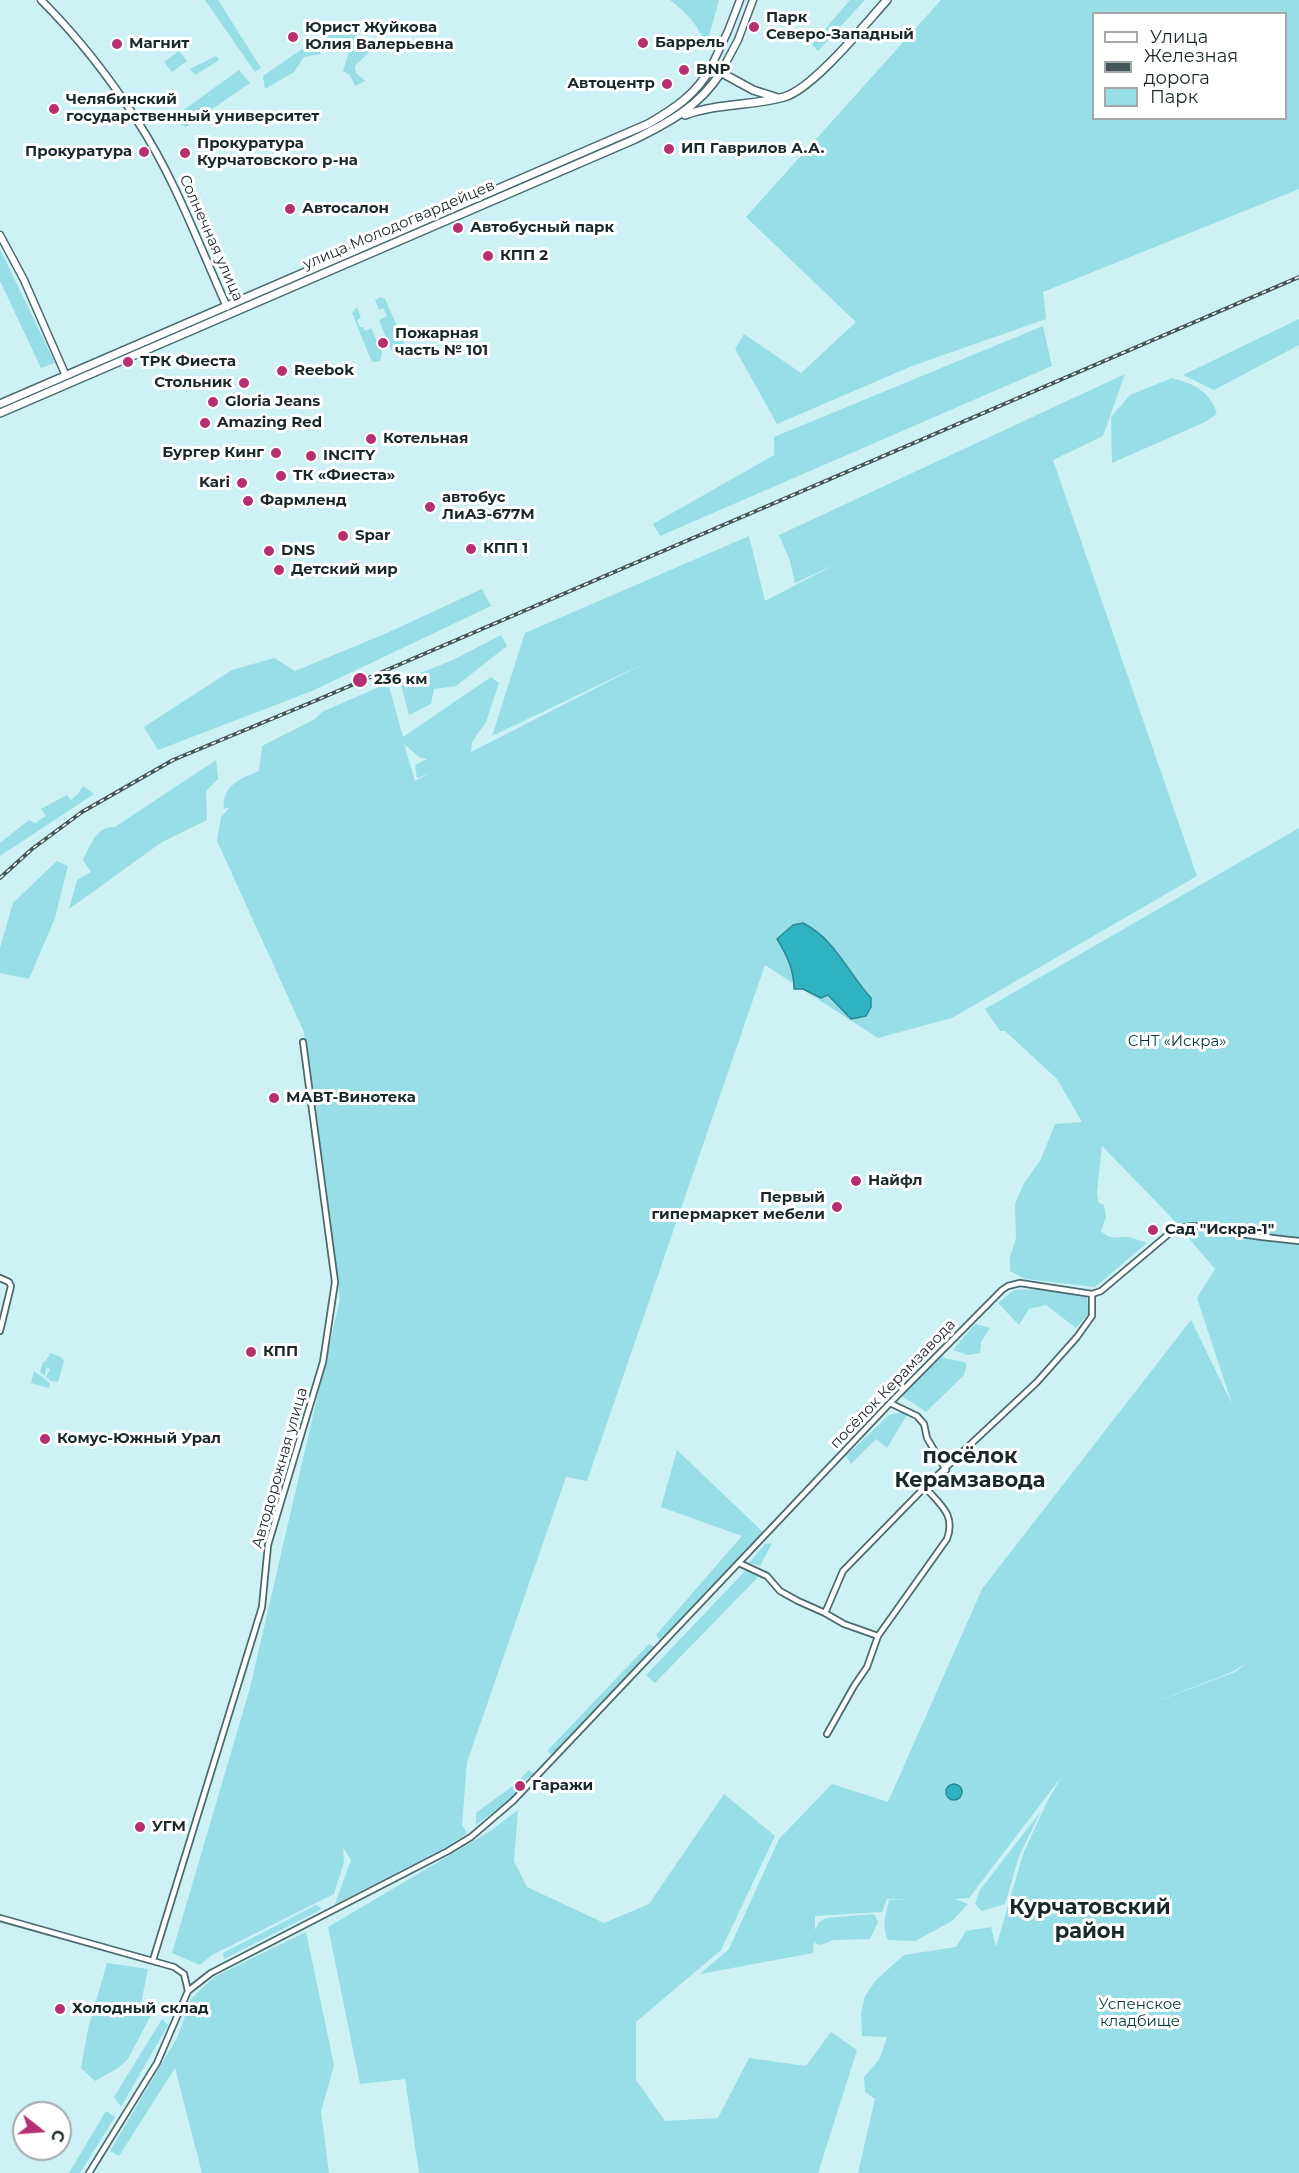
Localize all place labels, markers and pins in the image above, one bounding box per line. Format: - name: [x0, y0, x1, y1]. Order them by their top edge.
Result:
- place label: Парк Северо-Западный: [766, 9, 914, 44]
- place label: Юрист Жуйкова Юлия Валерьевна: [305, 19, 454, 54]
- marker: Парк Северо-Западный: [747, 20, 761, 34]
- marker: Юрист Жуйкова Юлия Валерьевна: [286, 30, 300, 44]
- place label: Баррель: [655, 34, 725, 52]
- place label: Магнит: [129, 35, 189, 53]
- marker: Баррель: [636, 36, 650, 50]
- marker: Магнит: [110, 37, 124, 51]
- place label: BNP: [696, 61, 731, 79]
- marker: BNP: [677, 63, 691, 77]
- place label: Автоцентр: [567, 75, 655, 93]
- marker: Автоцентр: [660, 77, 674, 91]
- place label: Челябинский государственный университет: [66, 91, 319, 126]
- marker: Челябинский государственный университет: [47, 102, 61, 116]
- place label: Прокуратура Курчатовского р-на: [197, 135, 358, 170]
- place label: ИП Гаврилов А.А.: [681, 140, 824, 158]
- marker: ИП Гаврилов А.А.: [662, 142, 676, 156]
- place label: Прокуратура: [25, 143, 132, 161]
- marker: Прокуратура: [137, 145, 151, 159]
- marker: Прокуратура Курчатовского р-на: [178, 146, 192, 160]
- place label: Автосалон: [302, 200, 389, 218]
- marker: Автосалон: [283, 202, 297, 216]
- place label: Автобусный парк: [470, 219, 614, 237]
- marker: Автобусный парк: [451, 221, 465, 235]
- place label: КПП 2: [500, 247, 548, 265]
- marker: КПП 2: [481, 249, 495, 263]
- place label: Пожарная часть № 101: [395, 325, 488, 360]
- marker: Пожарная часть № 101: [376, 336, 390, 350]
- place label: ТРК Фиеста: [140, 353, 236, 371]
- marker: ТРК Фиеста: [121, 355, 135, 369]
- place label: Reebok: [294, 362, 354, 380]
- marker: Reebok: [275, 364, 289, 378]
- place label: Стольник: [154, 374, 232, 392]
- marker: Стольник: [237, 376, 251, 390]
- place label: Gloria Jeans: [225, 393, 320, 411]
- marker: Gloria Jeans: [206, 395, 220, 409]
- place label: Amazing Red: [217, 414, 322, 432]
- marker: Amazing Red: [198, 416, 212, 430]
- place label: Котельная: [383, 430, 468, 448]
- marker: Котельная: [364, 432, 378, 446]
- place label: Бургер Кинг: [162, 444, 264, 462]
- marker: Бургер Кинг: [269, 446, 283, 460]
- place label: INCITY: [323, 447, 375, 465]
- marker: INCITY: [304, 449, 318, 463]
- place label: ТК «Фиеста»: [293, 467, 395, 485]
- marker: ТК «Фиеста»: [274, 469, 288, 483]
- place label: Kari: [199, 474, 230, 492]
- marker: Kari: [235, 476, 249, 490]
- place label: автобус ЛиАЗ-677М: [442, 489, 535, 524]
- place label: Фармленд: [260, 492, 347, 510]
- marker: Фармленд: [241, 494, 255, 508]
- marker: автобус ЛиАЗ-677М: [423, 500, 437, 514]
- place label: Spar: [355, 527, 391, 545]
- marker: Spar: [336, 529, 350, 543]
- place label: КПП 1: [483, 540, 528, 558]
- place label: DNS: [281, 542, 315, 560]
- marker: КПП 1: [464, 542, 478, 556]
- marker: DNS: [262, 544, 276, 558]
- place label: Детский мир: [291, 561, 398, 579]
- marker: Детский мир: [272, 563, 286, 577]
- marker: 236 км: [351, 671, 369, 689]
- place label: 236 км: [374, 671, 427, 689]
- place label: МАВТ-Винотека: [286, 1089, 416, 1107]
- marker: МАВТ-Винотека: [267, 1091, 281, 1105]
- place label: Найфл: [868, 1172, 923, 1190]
- marker: Найфл: [849, 1174, 863, 1188]
- place label: Первый гипермаркет мебели: [651, 1189, 825, 1224]
- marker: Первый гипермаркет мебели: [830, 1200, 844, 1214]
- place label: Сад "Искра-1": [1165, 1221, 1274, 1239]
- marker: Сад "Искра-1": [1146, 1223, 1160, 1237]
- place label: КПП: [263, 1343, 298, 1361]
- marker: КПП: [244, 1345, 258, 1359]
- place label: Комус-Южный Урал: [57, 1430, 221, 1448]
- marker: Комус-Южный Урал: [38, 1432, 52, 1446]
- place label: Гаражи: [532, 1777, 593, 1795]
- marker: Гаражи: [513, 1779, 527, 1793]
- place label: УГМ: [152, 1818, 186, 1836]
- marker: УГМ: [133, 1820, 147, 1834]
- place label: Холодный склад: [72, 2000, 209, 2018]
- marker: Холодный склад: [53, 2002, 67, 2016]

